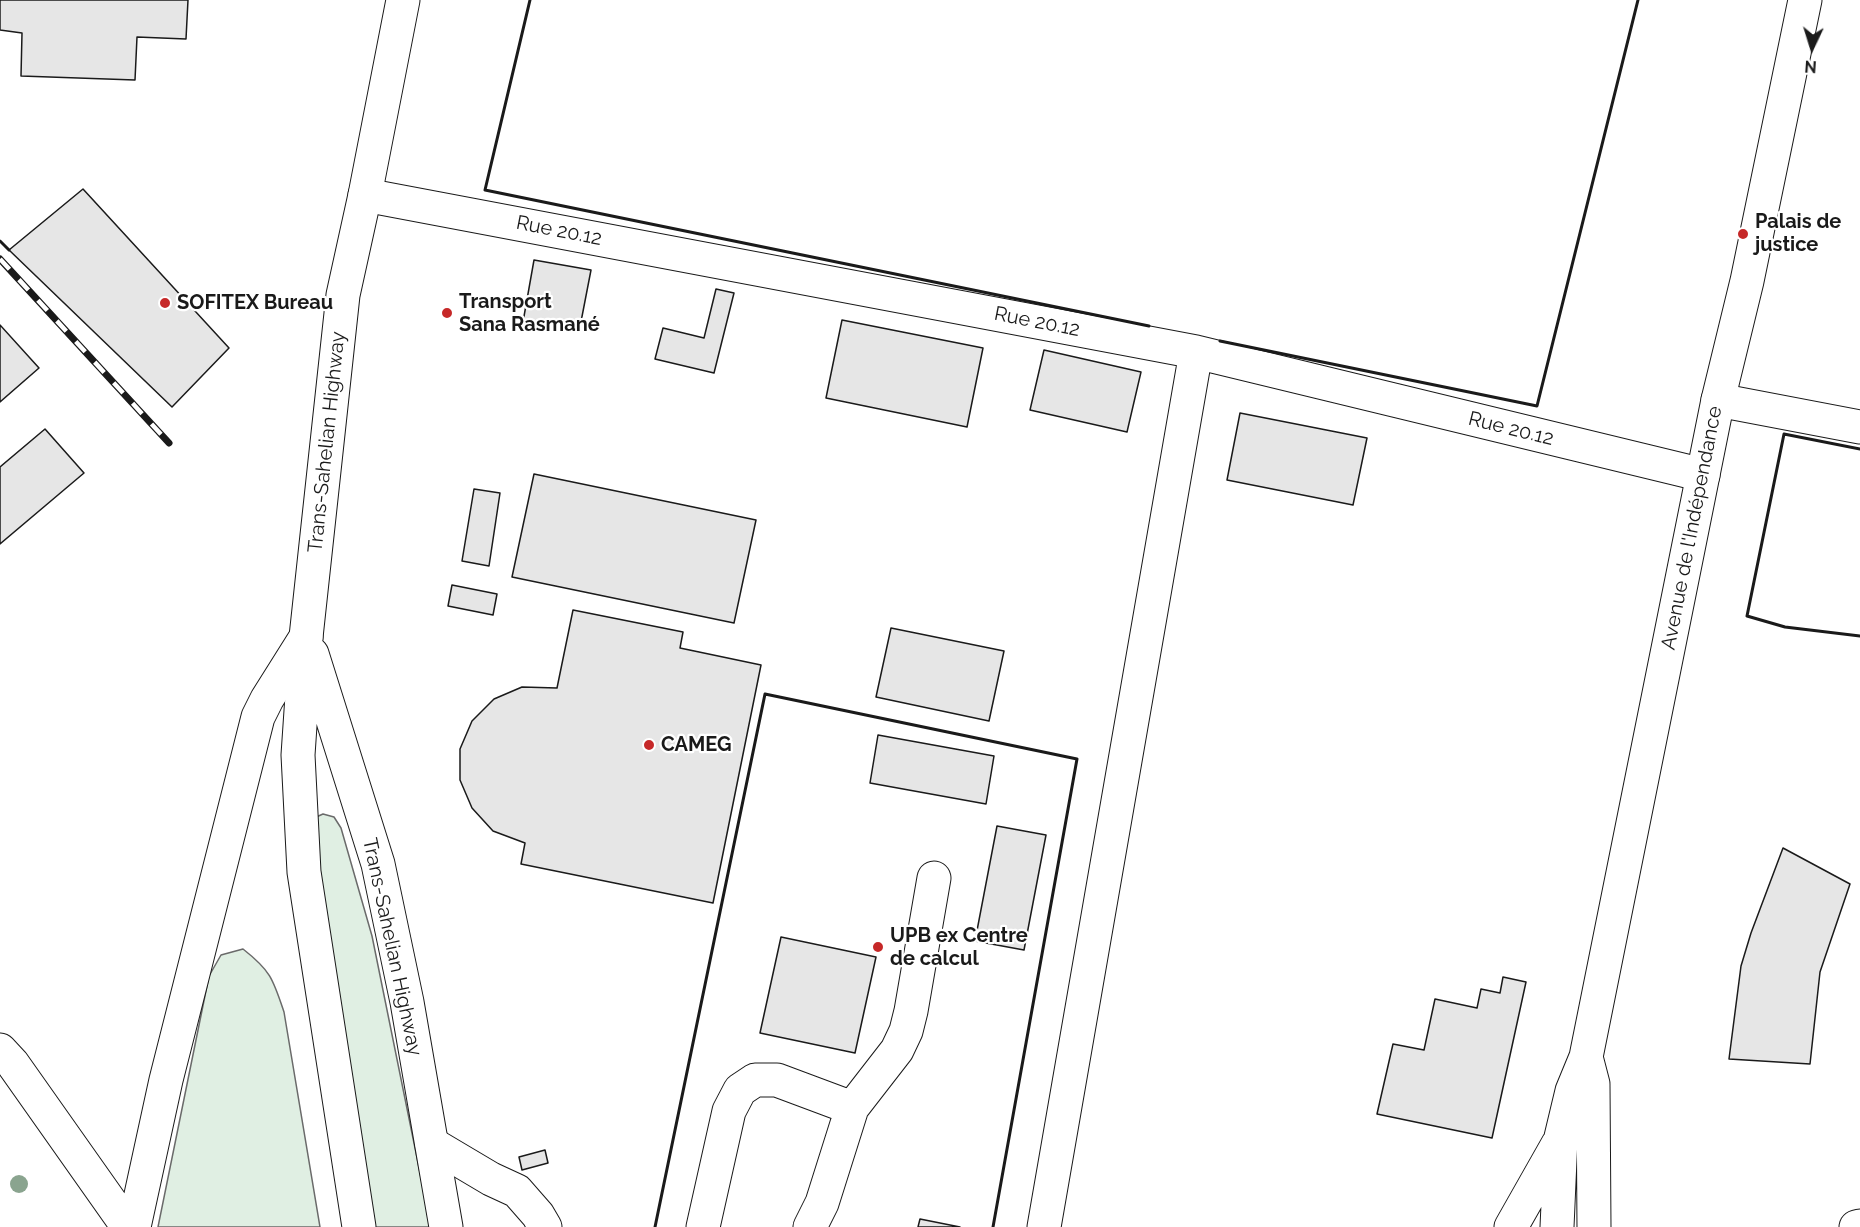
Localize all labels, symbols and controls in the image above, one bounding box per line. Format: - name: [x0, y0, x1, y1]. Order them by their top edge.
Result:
- north arrow: [1782, 18, 1842, 78]
- text: N: [1804, 57, 1817, 76]
- place label: Palais de justice: [1755, 210, 1841, 257]
- street label: Rue 20.12: [514, 211, 604, 251]
- marker: Palais de justice: [1736, 227, 1750, 241]
- place label: Transport Sana Rasmané: [459, 290, 600, 337]
- place label: SOFITEX Bureau: [177, 291, 333, 315]
- marker: SOFITEX Bureau: [158, 296, 172, 310]
- street label: Rue 20.12: [992, 302, 1082, 342]
- marker: Transport Sana Rasmané: [440, 306, 454, 320]
- street label: Trans-Sahelian Highway: [303, 330, 351, 554]
- street label: Avenue de l'Indépendance: [1657, 404, 1727, 652]
- street label: Rue 20.12: [1466, 407, 1556, 451]
- place label: CAMEG: [661, 733, 732, 757]
- marker: CAMEG: [642, 738, 656, 752]
- street label: Trans-Sahelian Highway: [357, 836, 427, 1058]
- place label: UPB ex Centre de calcul: [890, 924, 1028, 971]
- marker: UPB ex Centre de calcul: [871, 940, 885, 954]

